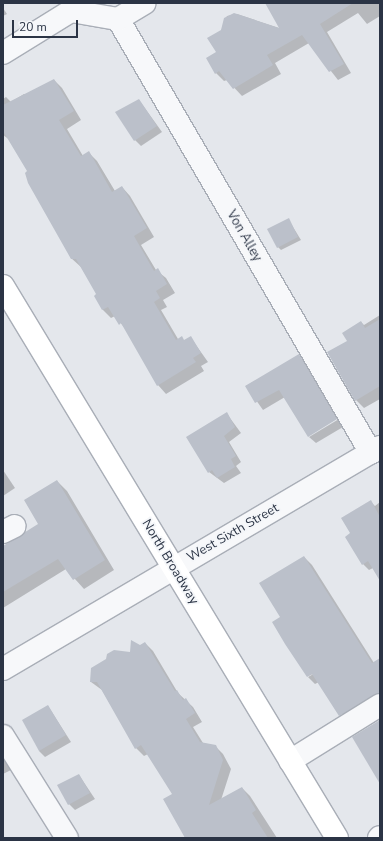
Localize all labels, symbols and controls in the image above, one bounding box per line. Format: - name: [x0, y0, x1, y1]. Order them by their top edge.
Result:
- scale bar: [14, 12, 80, 38]
- text: 20 m: [19, 19, 47, 35]
- street label: Von Alley: [223, 208, 265, 264]
- street label: West Sixth Street: [184, 500, 282, 566]
- street label: North Broadway: [138, 517, 202, 607]

